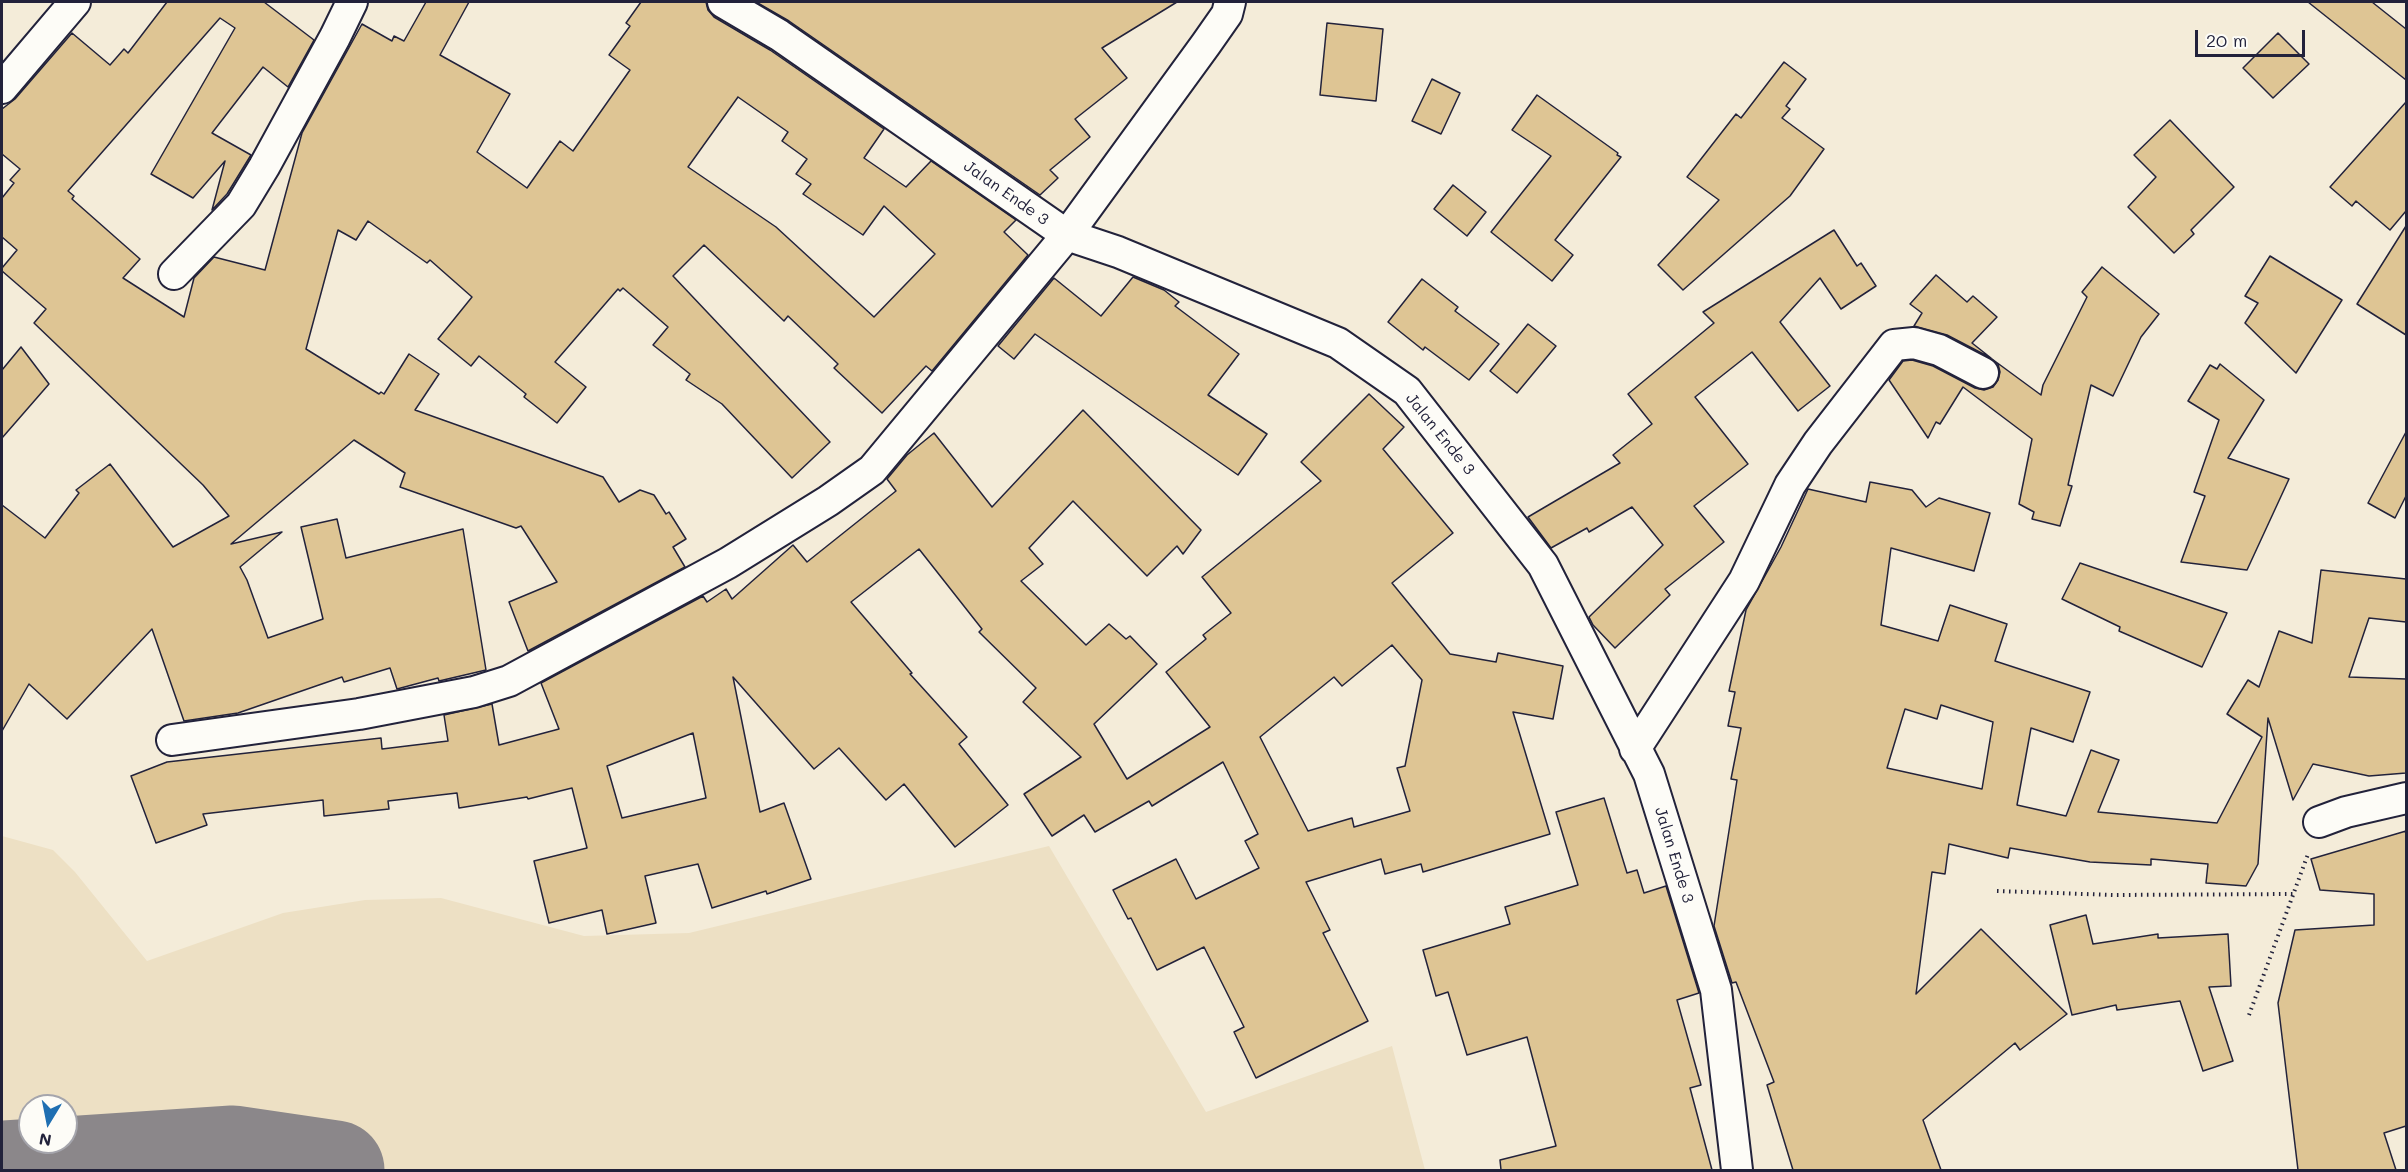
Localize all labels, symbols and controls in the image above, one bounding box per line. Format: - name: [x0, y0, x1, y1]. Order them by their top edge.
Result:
- scale bar: [2198, 18, 2308, 56]
- text: 20 m: [2206, 28, 2247, 52]
- street label: Jalan Ende 3: [960, 157, 1052, 229]
- street label: Jalan Ende 3: [1401, 389, 1479, 479]
- street label: Jalan Ende 3: [1650, 805, 1698, 905]
- north arrow: [18, 1094, 78, 1154]
- text: N: [37, 1129, 53, 1152]

